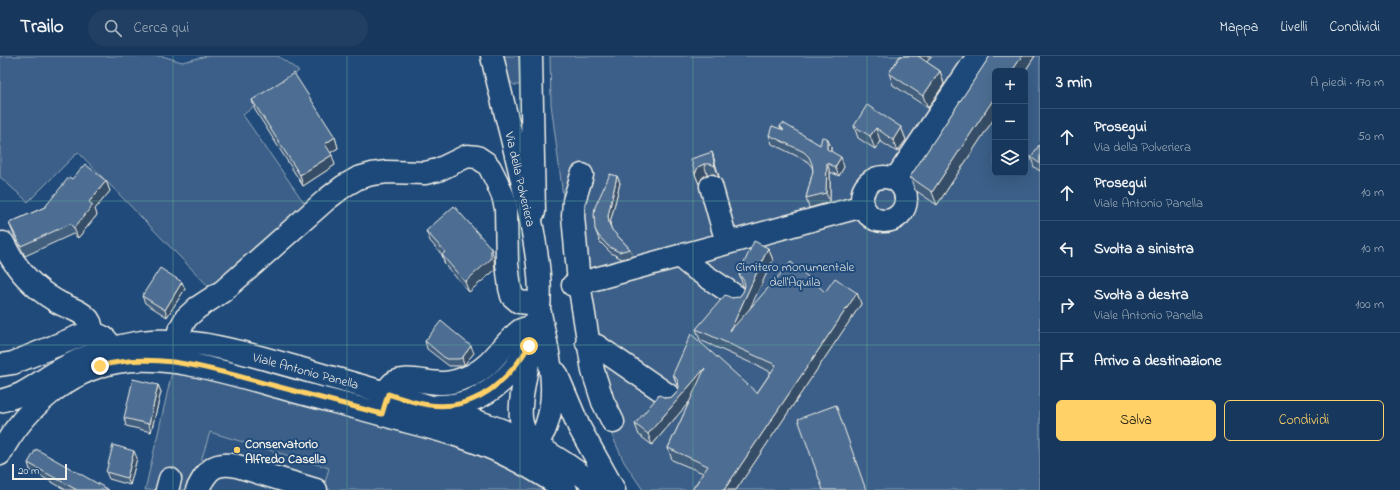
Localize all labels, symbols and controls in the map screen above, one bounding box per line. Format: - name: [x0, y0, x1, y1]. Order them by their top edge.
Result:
- search box: [88, 10, 368, 46]
- text: Trailo: [20, 14, 64, 41]
- icon: search: [102, 17, 124, 39]
- text: Cerca qui: [134, 17, 189, 39]
- text: Mappa: [1220, 17, 1258, 38]
- text: Livelli: [1280, 17, 1307, 38]
- text: Condividi: [1329, 17, 1380, 38]
- map controls: [992, 68, 1028, 176]
- button: +: [992, 68, 1028, 104]
- text: 3 min: [1056, 70, 1092, 95]
- text: A piedi · 170 m: [1310, 73, 1384, 92]
- button: −: [992, 104, 1028, 140]
- text: Prosegui: [1094, 116, 1147, 138]
- icon: ahead: [1056, 126, 1078, 148]
- text: 50 m: [1358, 127, 1384, 146]
- street label: Via della Polveriera: [499, 129, 540, 229]
- text: Via della Polveriera: [1094, 138, 1191, 157]
- button: layers: [992, 140, 1028, 176]
- text: Prosegui: [1094, 172, 1147, 194]
- icon: ahead: [1056, 182, 1078, 204]
- text: 10 m: [1361, 183, 1384, 202]
- text: Viale Antonio Panella: [1094, 194, 1203, 213]
- icon: left: [1056, 238, 1078, 260]
- text: Svolta a sinistra: [1094, 238, 1194, 260]
- text: 10 m: [1361, 239, 1384, 258]
- park label: Cimitero monumentale dell'Aquila: [736, 258, 854, 292]
- text: Svolta a destra: [1094, 284, 1189, 306]
- icon: right: [1056, 294, 1078, 316]
- text: 100 m: [1355, 295, 1384, 314]
- text: Viale Antonio Panella: [1094, 306, 1203, 325]
- route start: [520, 337, 538, 355]
- street label: Viale Antonio Panella: [250, 348, 361, 395]
- icon: arrive: [1056, 350, 1078, 372]
- text: Arrivo a destinazione: [1094, 350, 1221, 372]
- route end: [91, 357, 109, 375]
- button: Salva: [1056, 400, 1216, 441]
- button: Condividi: [1224, 400, 1384, 441]
- place label: Conservatorio Alfredo Casella: [245, 435, 326, 469]
- marker: Conservatorio Alfredo Casella: [232, 445, 242, 455]
- scale bar: [12, 462, 67, 481]
- text: 20 m: [18, 463, 40, 479]

